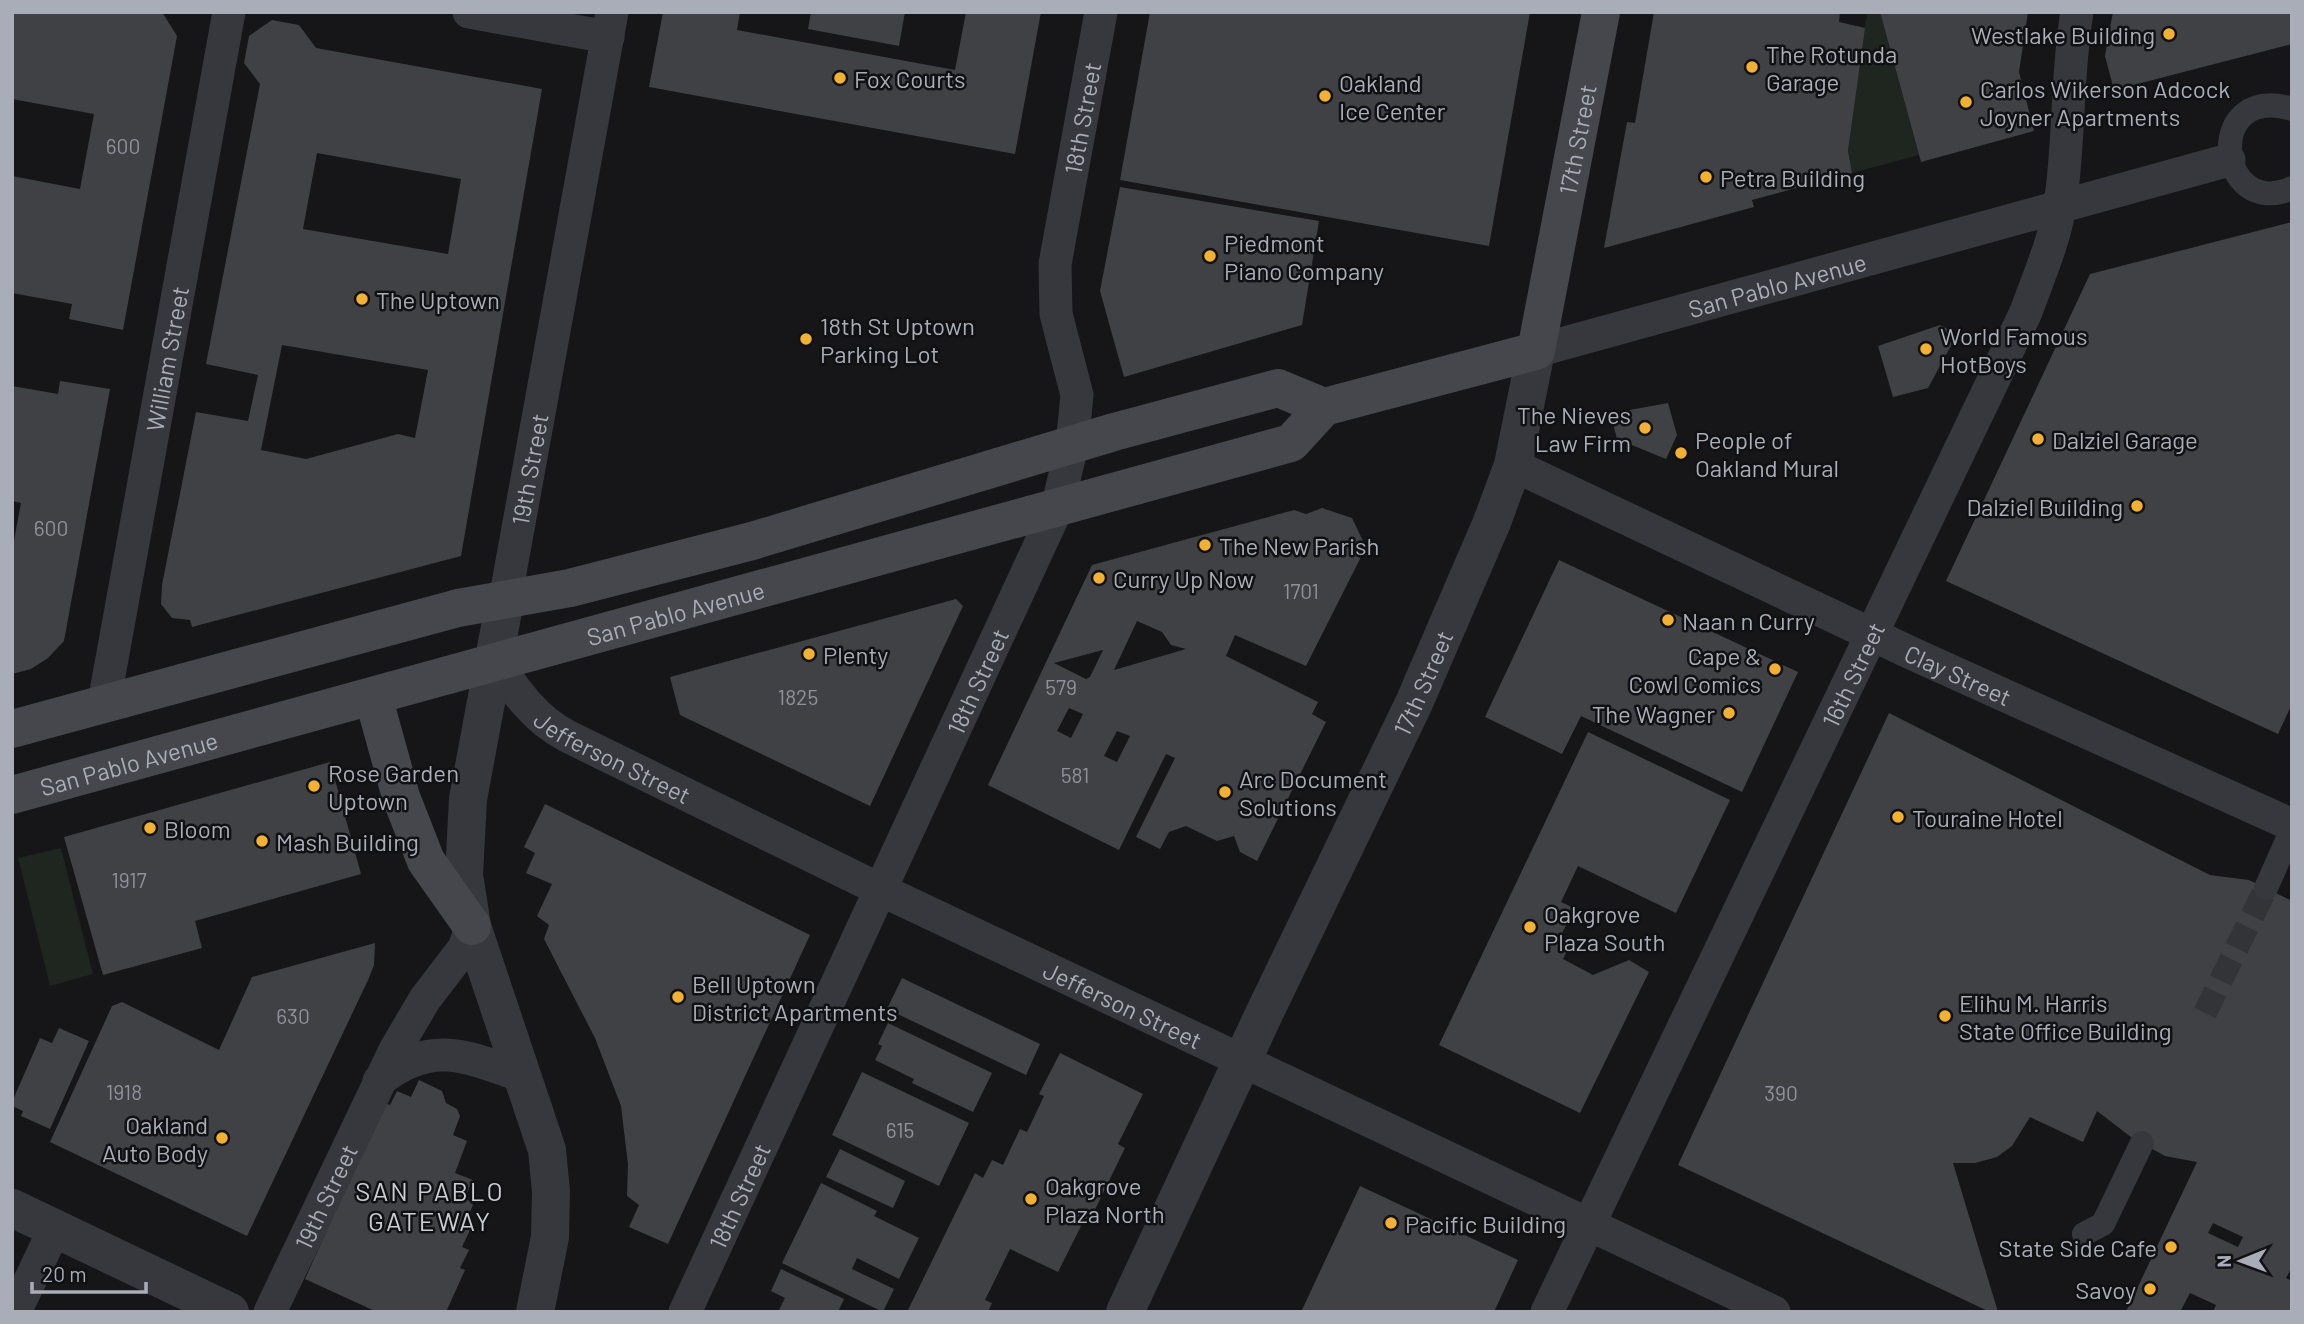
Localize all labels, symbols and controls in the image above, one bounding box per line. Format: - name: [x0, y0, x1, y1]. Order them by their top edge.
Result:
- place label: Westlake Building: [1971, 20, 2155, 49]
- marker: Westlake Building: [2161, 26, 2177, 42]
- place label: The Rotunda Garage: [1766, 39, 1897, 96]
- marker: The Rotunda Garage: [1744, 59, 1760, 75]
- street label: 18th Street: [1057, 60, 1106, 176]
- place label: Fox Courts: [854, 64, 966, 93]
- place label: Oakland Ice Center: [1339, 68, 1446, 125]
- marker: Fox Courts: [832, 70, 848, 86]
- place label: Carlos Wikerson Adcock Joyner Apartments: [1980, 74, 2230, 131]
- street label: 17th Street: [1552, 82, 1601, 197]
- marker: Oakland Ice Center: [1317, 88, 1333, 104]
- marker: Carlos Wikerson Adcock Joyner Apartments: [1958, 94, 1974, 110]
- house number: 600: [106, 133, 140, 158]
- place label: Petra Building: [1720, 163, 1865, 192]
- marker: Petra Building: [1698, 169, 1714, 185]
- place label: Piedmont Piano Company: [1224, 228, 1384, 285]
- street label: San Pablo Avenue: [1685, 246, 1869, 323]
- marker: Piedmont Piano Company: [1202, 248, 1218, 264]
- street label: William Street: [139, 284, 194, 433]
- place label: The Uptown: [376, 285, 500, 314]
- marker: The Uptown: [354, 291, 370, 307]
- place label: 18th St Uptown Parking Lot: [820, 311, 975, 368]
- place label: World Famous HotBoys: [1940, 321, 2087, 378]
- marker: 18th St Uptown Parking Lot: [798, 331, 814, 347]
- marker: World Famous HotBoys: [1918, 341, 1934, 357]
- place label: The Nieves Law Firm: [1517, 400, 1631, 457]
- street label: 19th Street: [504, 411, 553, 527]
- marker: The Nieves Law Firm: [1637, 420, 1653, 436]
- place label: People of Oakland Mural: [1695, 425, 1839, 482]
- place label: Dalziel Garage: [2052, 425, 2198, 454]
- marker: Dalziel Garage: [2030, 431, 2046, 447]
- marker: People of Oakland Mural: [1673, 445, 1689, 461]
- place label: Dalziel Building: [1966, 492, 2123, 521]
- marker: Dalziel Building: [2129, 498, 2145, 514]
- house number: 600: [34, 515, 68, 540]
- place label: The New Parish: [1219, 531, 1380, 560]
- marker: The New Parish: [1197, 537, 1213, 553]
- place label: Curry Up Now: [1113, 564, 1254, 593]
- marker: Curry Up Now: [1091, 570, 1107, 586]
- street label: San Pablo Avenue: [583, 574, 768, 651]
- house number: 1701: [1283, 578, 1319, 603]
- place label: Naan n Curry: [1682, 606, 1815, 635]
- marker: Naan n Curry: [1660, 612, 1676, 628]
- street label: 16th Street: [1815, 617, 1890, 732]
- street label: 18th Street: [940, 624, 1014, 739]
- street label: 17th Street: [1386, 626, 1458, 740]
- street label: Clay Street: [1900, 638, 2016, 711]
- place label: Plenty: [823, 640, 888, 669]
- place label: Cape & Cowl Comics: [1629, 641, 1761, 698]
- marker: Plenty: [801, 646, 817, 662]
- marker: Cape & Cowl Comics: [1767, 661, 1783, 677]
- house number: 579: [1045, 674, 1077, 699]
- house number: 1825: [778, 684, 818, 709]
- place label: The Wagner: [1592, 699, 1715, 728]
- street label: Jefferson Street: [529, 704, 696, 809]
- marker: The Wagner: [1721, 705, 1737, 721]
- street label: San Pablo Avenue: [36, 725, 221, 801]
- place label: Rose Garden Uptown: [328, 758, 459, 815]
- house number: 581: [1061, 762, 1089, 787]
- place label: Arc Document Solutions: [1239, 764, 1387, 821]
- marker: Rose Garden Uptown: [306, 778, 322, 794]
- marker: Arc Document Solutions: [1217, 784, 1233, 800]
- place label: Touraine Hotel: [1912, 803, 2063, 832]
- marker: Touraine Hotel: [1890, 809, 1906, 825]
- place label: Bloom: [164, 814, 231, 843]
- marker: Bloom: [142, 820, 158, 836]
- place label: Mash Building: [276, 827, 419, 856]
- marker: Mash Building: [254, 833, 270, 849]
- house number: 1917: [111, 867, 147, 892]
- place label: Oakgrove Plaza South: [1544, 899, 1665, 956]
- marker: Oakgrove Plaza South: [1522, 919, 1538, 935]
- street label: Jefferson Street: [1039, 954, 1207, 1054]
- place label: Bell Uptown District Apartments: [692, 969, 898, 1026]
- place label: Elihu M. Harris State Office Building: [1959, 988, 2172, 1045]
- marker: Bell Uptown District Apartments: [670, 989, 686, 1005]
- house number: 630: [276, 1003, 310, 1028]
- marker: Elihu M. Harris State Office Building: [1937, 1008, 1953, 1024]
- house number: 1918: [106, 1079, 142, 1104]
- house number: 390: [1764, 1080, 1798, 1105]
- place label: Oakland Auto Body: [102, 1110, 208, 1167]
- house number: 615: [886, 1117, 914, 1142]
- marker: Oakland Auto Body: [214, 1130, 230, 1146]
- street label: 18th Street: [702, 1138, 776, 1253]
- street label: 19th Street: [288, 1139, 363, 1254]
- place label: Oakgrove Plaza North: [1045, 1171, 1165, 1228]
- district label: SAN PABLO GATEWAY: [355, 1175, 505, 1236]
- marker: Oakgrove Plaza North: [1023, 1191, 1039, 1207]
- place label: Pacific Building: [1405, 1209, 1566, 1238]
- marker: Pacific Building: [1383, 1215, 1399, 1231]
- north arrow: [2206, 1226, 2276, 1296]
- place label: State Side Cafe: [1999, 1233, 2157, 1262]
- marker: State Side Cafe: [2163, 1239, 2179, 1255]
- scale bar: [32, 1250, 145, 1294]
- text: N: [2212, 1255, 2235, 1268]
- text: 20 m: [42, 1261, 87, 1286]
- place label: Savoy: [2075, 1275, 2136, 1304]
- marker: Savoy: [2142, 1281, 2158, 1297]

